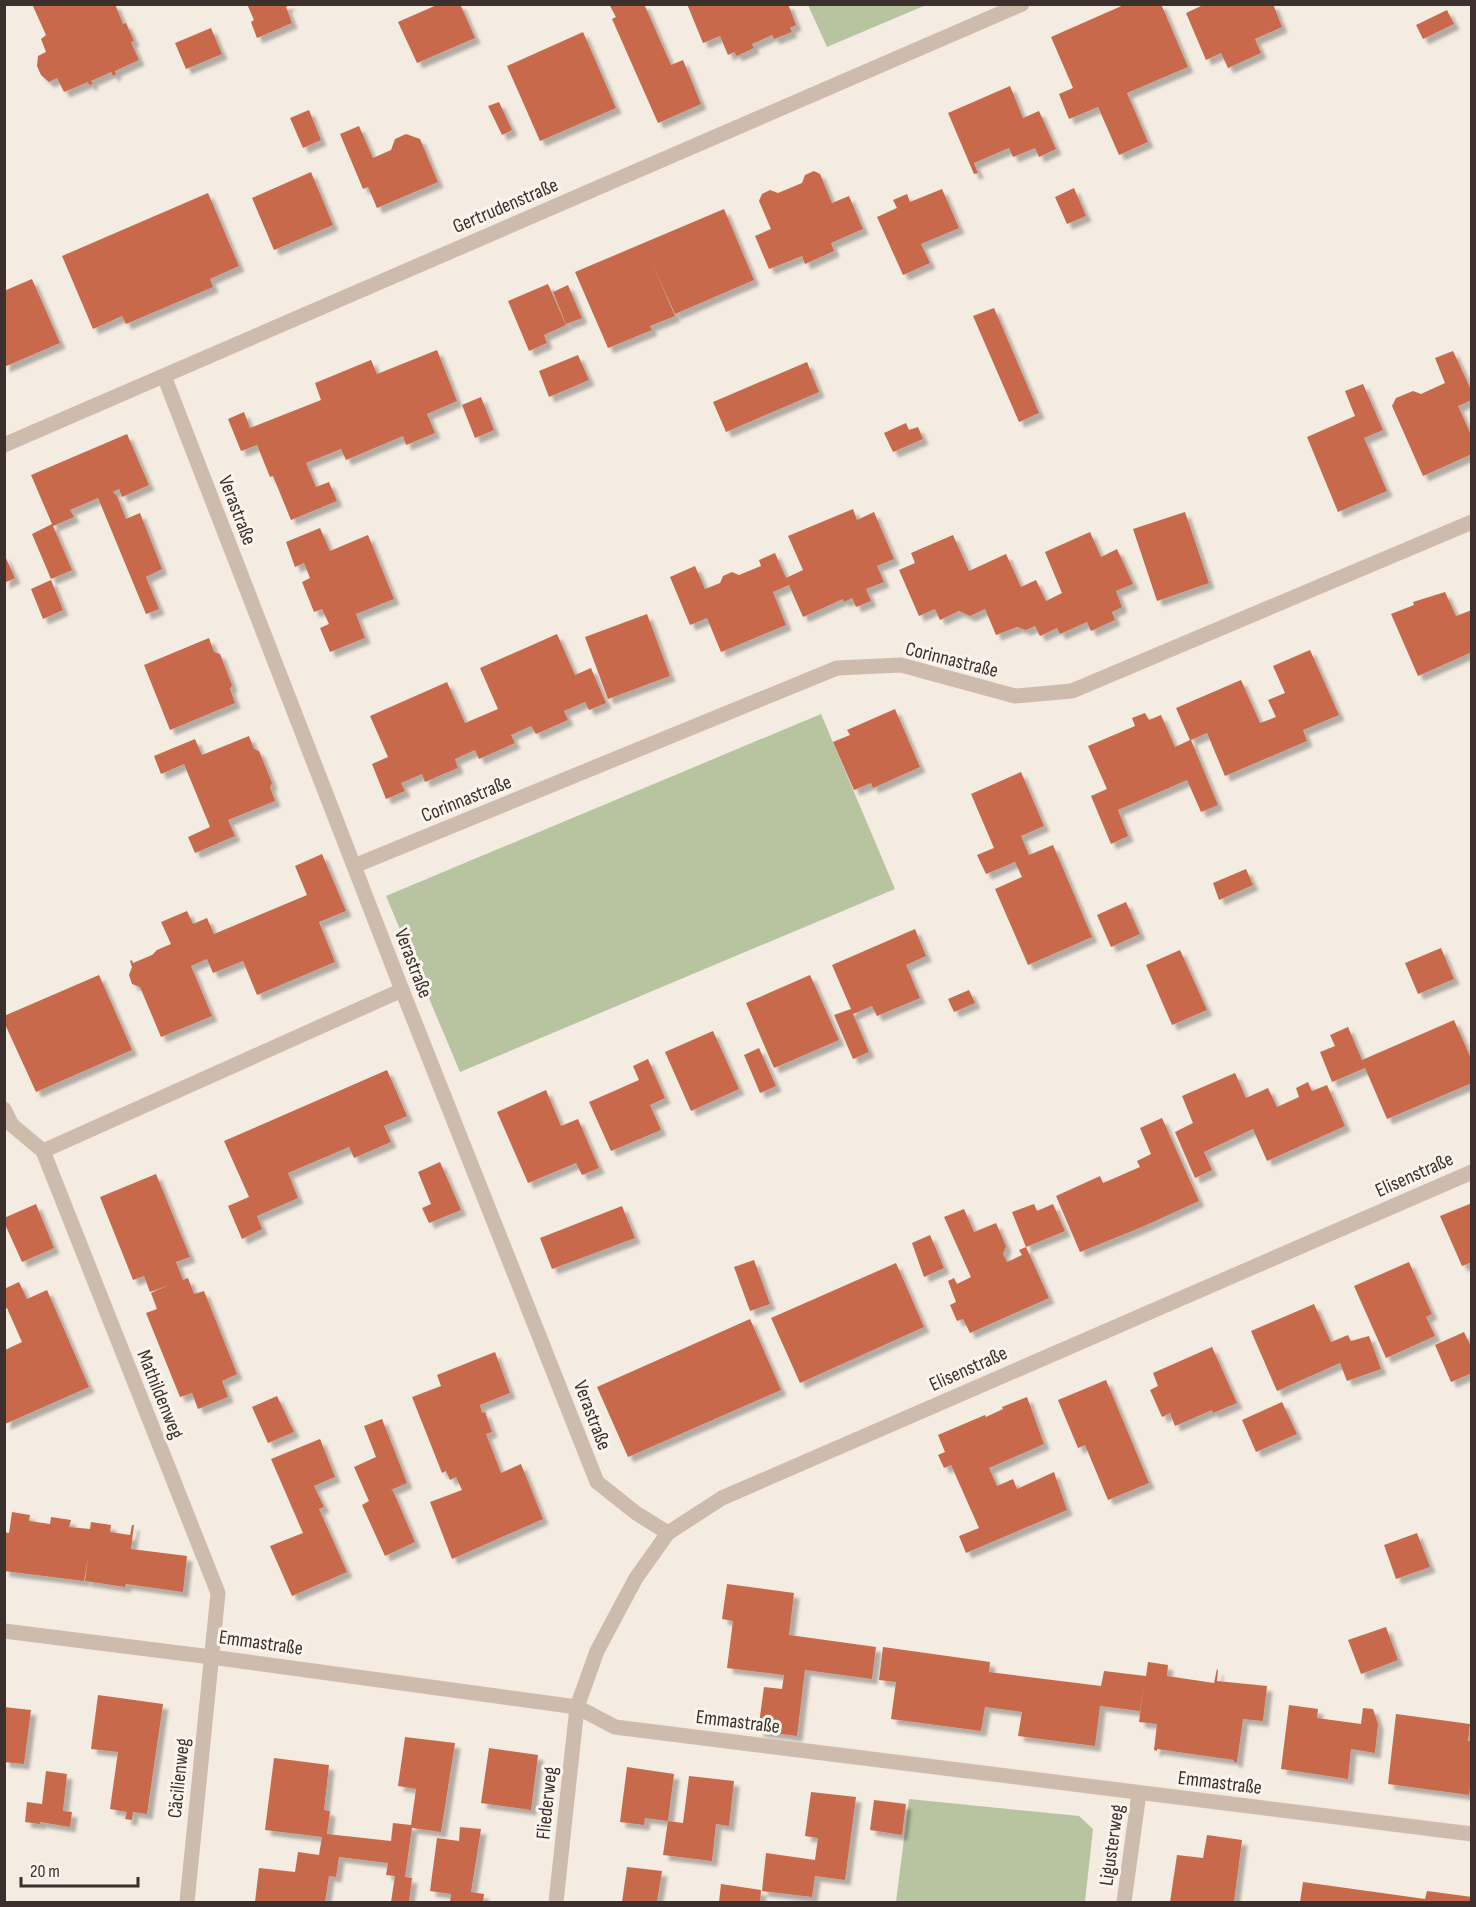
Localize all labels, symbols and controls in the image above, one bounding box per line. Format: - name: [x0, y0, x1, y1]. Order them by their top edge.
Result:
- street label: Gertrudenstraße: [449, 173, 562, 239]
- street label: Verastraße: [213, 472, 261, 548]
- street label: Corinnastraße: [903, 637, 1001, 683]
- street label: Corinnastraße: [418, 770, 515, 828]
- street label: Verastraße: [389, 925, 437, 1001]
- street label: Elisenstraße: [1372, 1147, 1457, 1203]
- street label: Elisenstraße: [926, 1341, 1011, 1397]
- street label: Mathildenweg: [131, 1346, 189, 1442]
- street label: Verastraße: [568, 1377, 616, 1453]
- street label: Emmastraße: [217, 1625, 304, 1661]
- street label: Emmastraße: [694, 1705, 781, 1739]
- street label: Cäcilienweg: [163, 1737, 195, 1819]
- street label: Fliederweg: [531, 1765, 563, 1841]
- street label: Emmastraße: [1176, 1766, 1263, 1800]
- street label: Ligusterweg: [1094, 1803, 1130, 1887]
- scale bar: [21, 1850, 138, 1888]
- text: 20 m: [30, 1861, 60, 1882]

